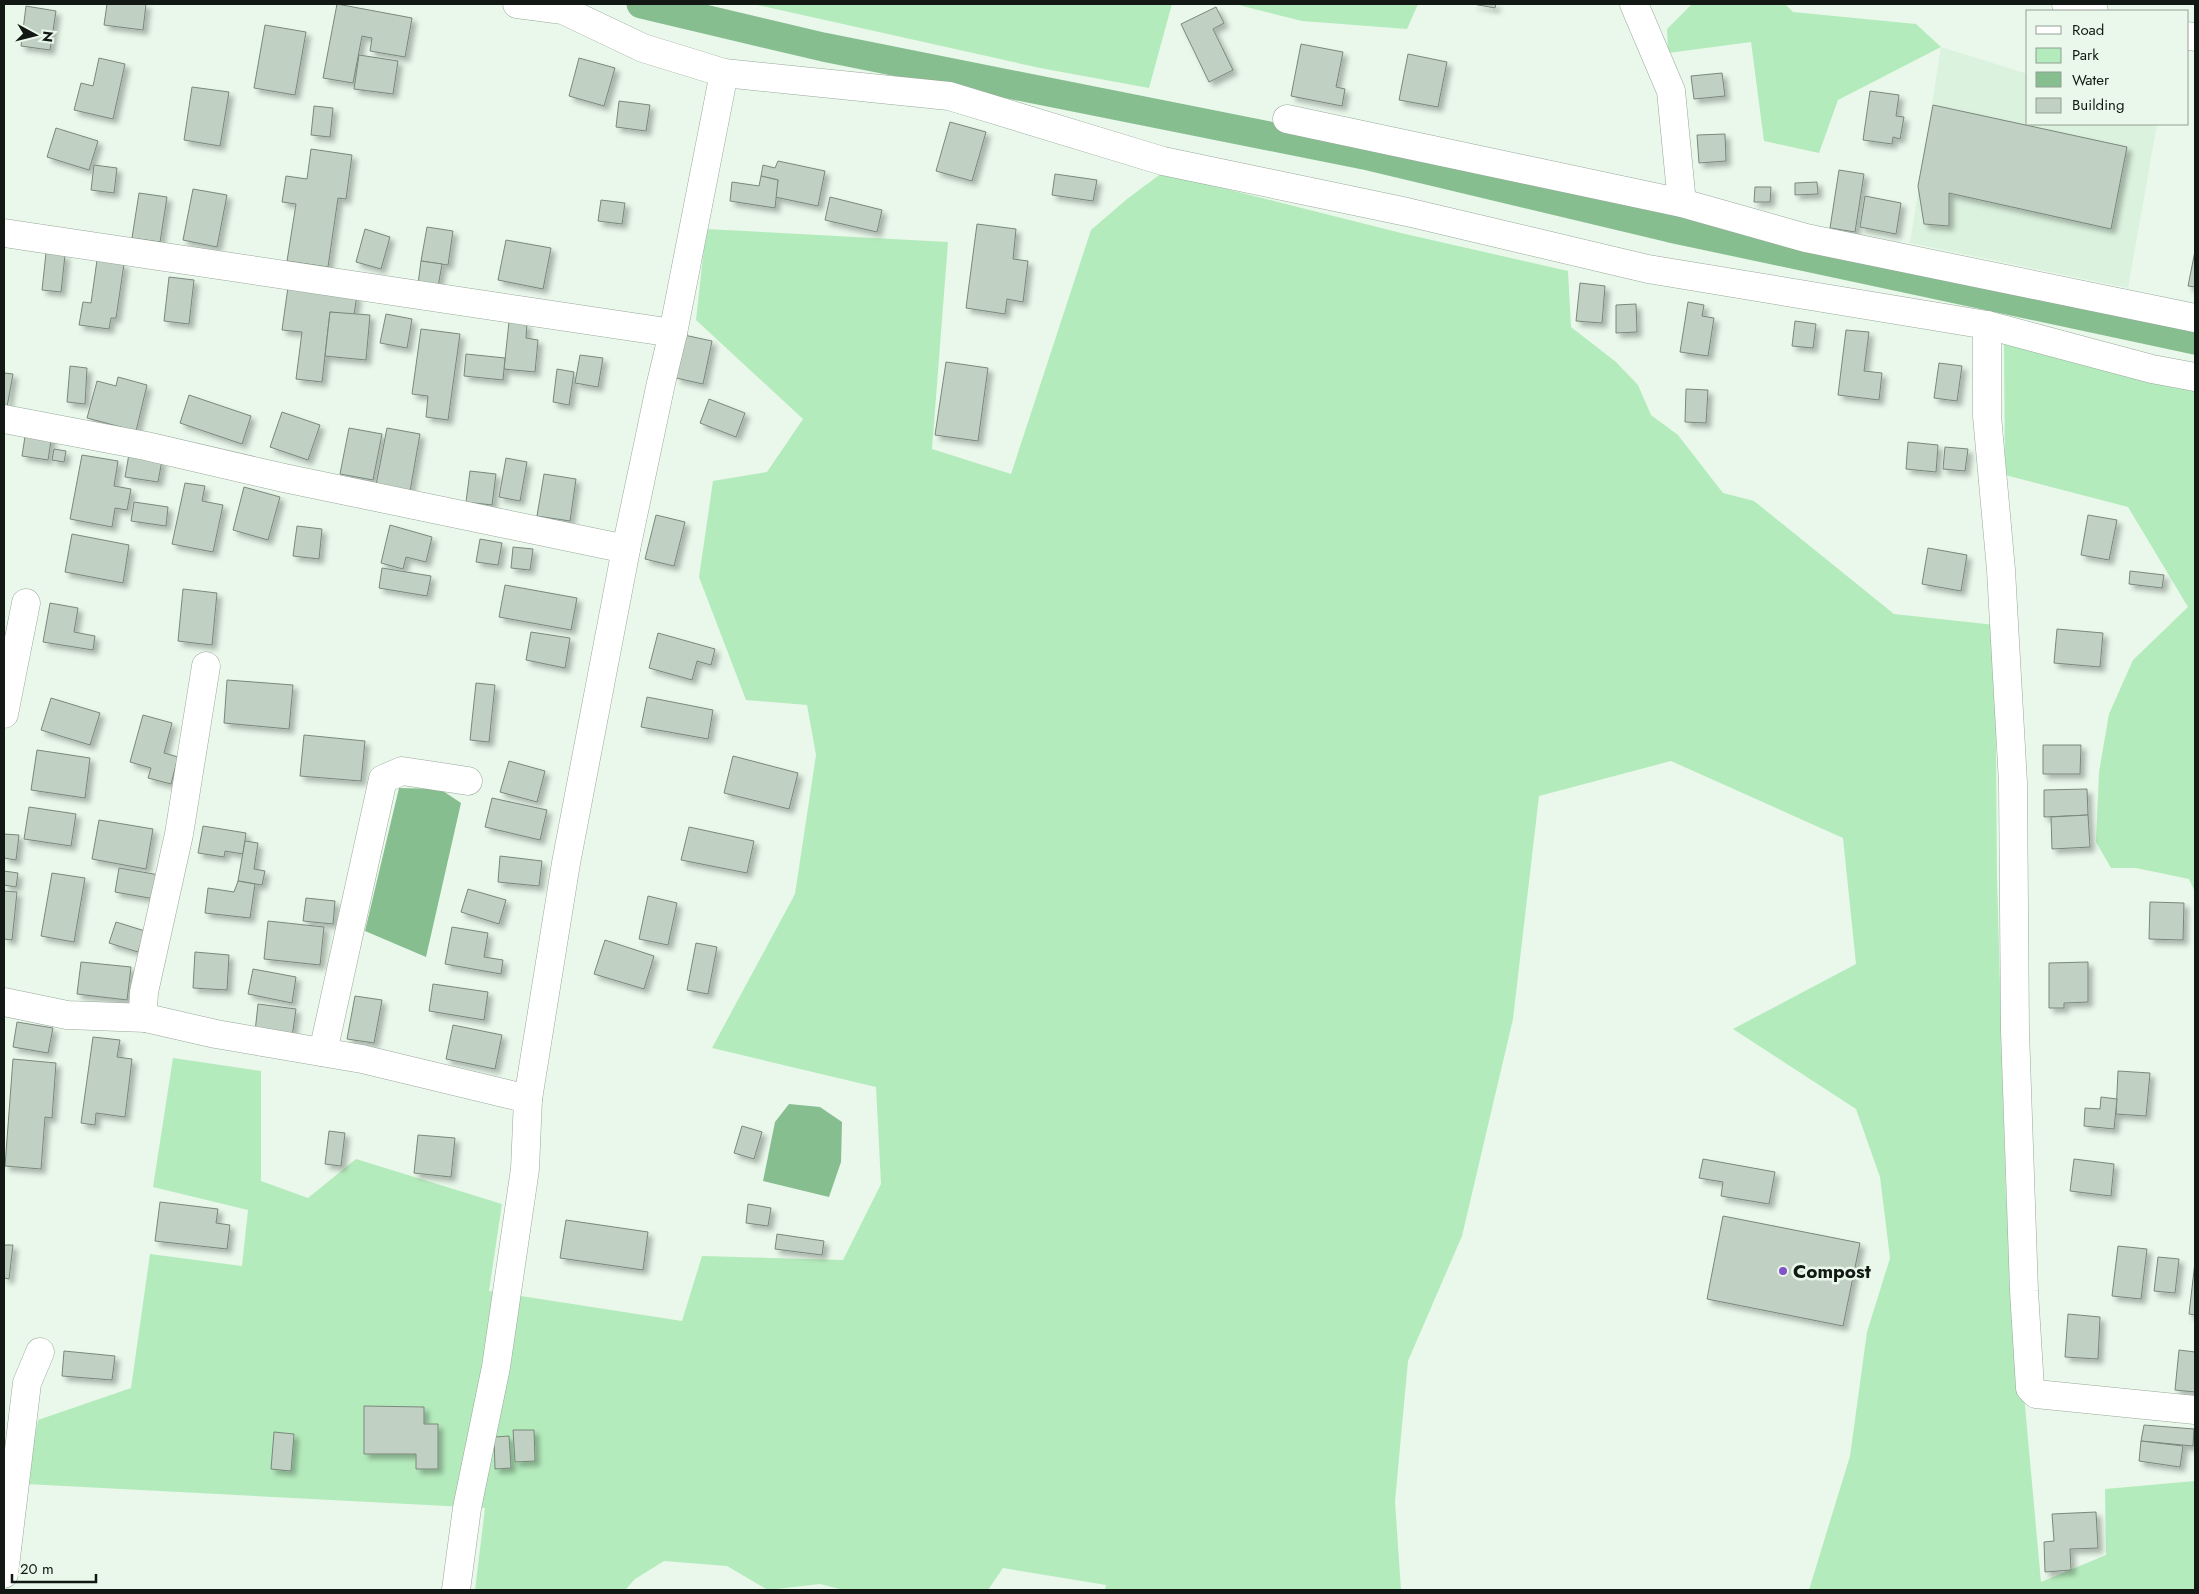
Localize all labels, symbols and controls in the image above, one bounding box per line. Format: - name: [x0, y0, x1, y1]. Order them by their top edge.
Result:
- north arrow: [10, 10, 60, 60]
- legend: [2026, 10, 2189, 125]
- text: Road: [2072, 19, 2104, 41]
- text: N: [37, 30, 59, 43]
- text: Park: [2072, 44, 2099, 66]
- text: Water: [2072, 69, 2110, 91]
- text: Building: [2072, 94, 2124, 116]
- place label: Compost: [1793, 1258, 1871, 1285]
- marker: Compost: [1777, 1265, 1789, 1277]
- scale bar: [12, 1552, 96, 1584]
- text: 20 m: [20, 1558, 54, 1580]

